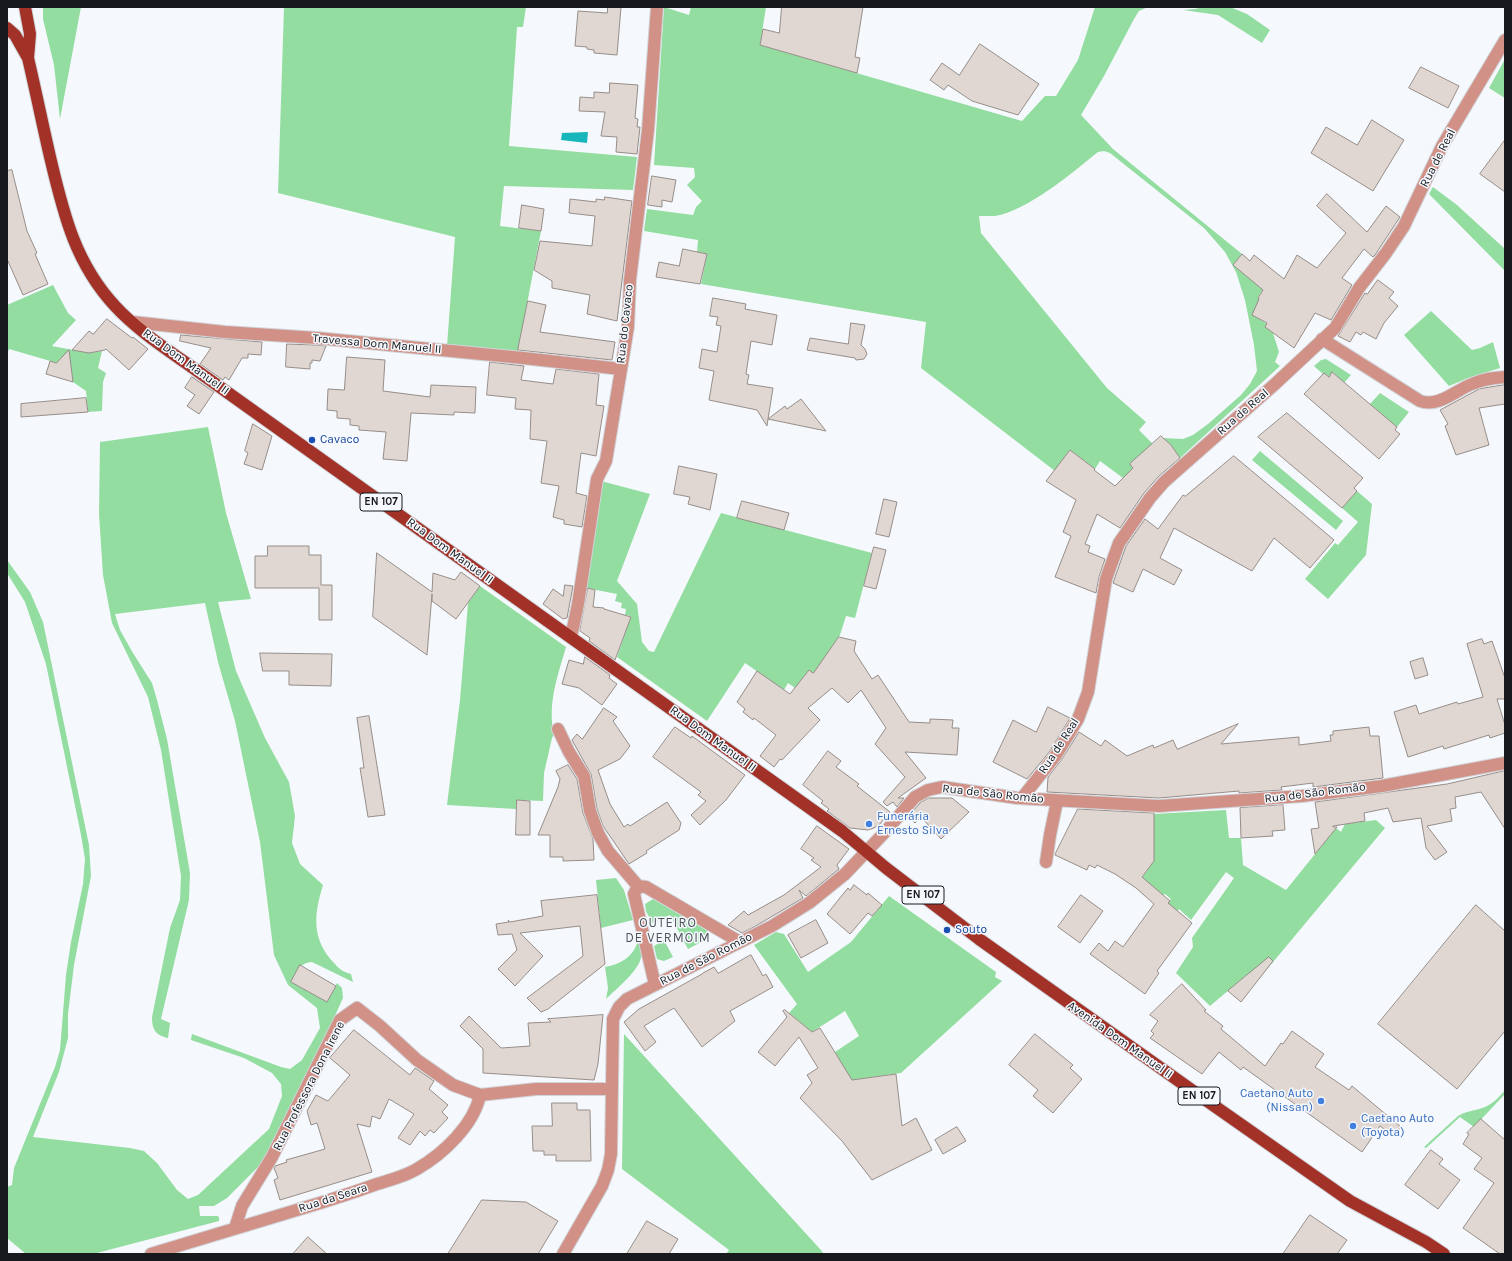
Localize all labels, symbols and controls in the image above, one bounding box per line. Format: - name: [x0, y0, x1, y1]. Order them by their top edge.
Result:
- street label: Rua de Real: [1417, 126, 1459, 190]
- street label: Rua do Cavaco: [614, 283, 636, 365]
- street label: Rua Dom Manuel II: [140, 326, 232, 398]
- street label: Travessa Dom Manuel II: [312, 331, 442, 357]
- street label: Rua de Real: [1214, 386, 1272, 438]
- place label: Cavaco: [320, 433, 359, 447]
- marker: Cavaco: [307, 435, 317, 445]
- road number: EN 107: [360, 493, 402, 511]
- street label: Rua Dom Manuel II: [404, 515, 496, 587]
- street label: Rua Dom Manuel II: [667, 703, 759, 775]
- street label: Rua de Real: [1036, 715, 1082, 777]
- street label: Rua de São Romão: [1264, 780, 1366, 806]
- street label: Rua de São Romão: [942, 782, 1044, 806]
- place label: Funerária Ernesto Silva: [877, 810, 949, 838]
- marker: Funerária Ernesto Silva: [864, 819, 874, 829]
- road number: EN 107: [902, 886, 944, 904]
- district label: OUTEIRO DE VERMOIM: [625, 915, 711, 946]
- place label: Souto: [955, 923, 987, 937]
- marker: Souto: [942, 925, 952, 935]
- street label: Rua de São Romão: [657, 929, 755, 989]
- street label: Avenida Dom Manuel II: [1065, 998, 1175, 1082]
- street label: Rua Professora Dona Irene: [270, 1019, 348, 1153]
- road number: EN 107: [1178, 1087, 1220, 1105]
- place label: Caetano Auto (Nissan): [1240, 1087, 1313, 1115]
- marker: Caetano Auto (Nissan): [1316, 1096, 1326, 1106]
- place label: Caetano Auto (Toyota): [1361, 1112, 1434, 1140]
- marker: Caetano Auto (Toyota): [1348, 1121, 1358, 1131]
- street label: Rua da Seara: [297, 1180, 369, 1216]

